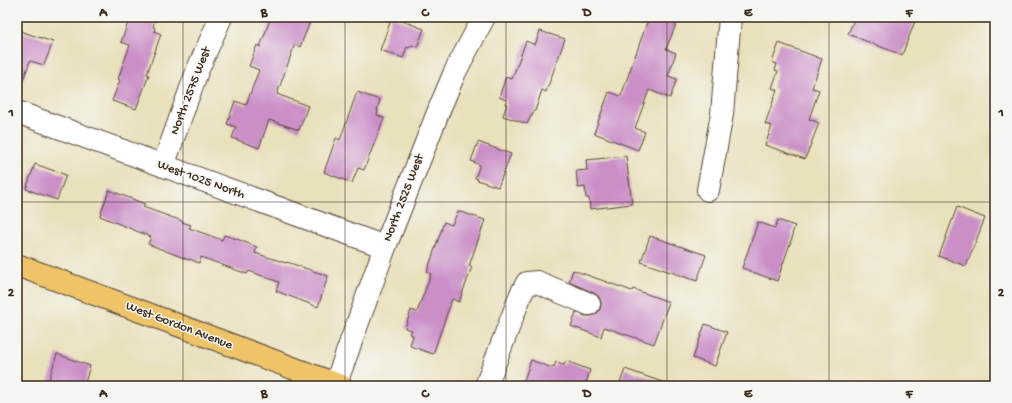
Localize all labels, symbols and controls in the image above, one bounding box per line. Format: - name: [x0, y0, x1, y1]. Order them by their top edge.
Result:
- text: A: [98, 6, 108, 21]
- text: B: [260, 6, 269, 21]
- text: C: [420, 6, 430, 21]
- text: D: [582, 6, 592, 21]
- text: E: [744, 6, 753, 21]
- text: F: [905, 6, 914, 21]
- street label: North 2575 West: [167, 43, 215, 137]
- text: 1: [7, 106, 14, 121]
- text: 1: [997, 106, 1004, 121]
- street label: North 2525 West: [380, 151, 428, 244]
- street label: West 1025 North: [155, 157, 247, 203]
- text: 2: [8, 286, 15, 301]
- text: 2: [998, 286, 1005, 301]
- street label: West Gordon Avenue: [123, 299, 235, 353]
- text: A: [98, 387, 108, 402]
- text: B: [260, 387, 269, 402]
- text: C: [420, 387, 430, 402]
- text: D: [582, 387, 592, 402]
- text: E: [744, 387, 753, 402]
- text: F: [905, 387, 914, 402]

